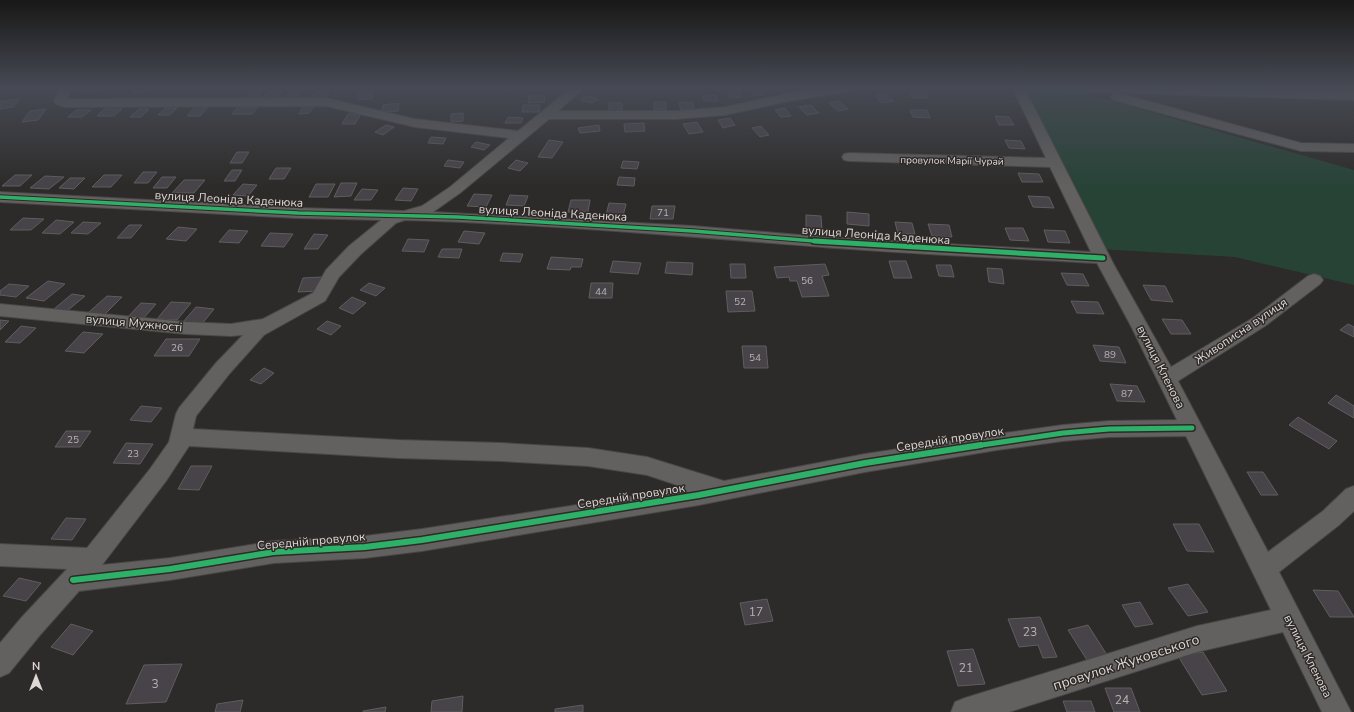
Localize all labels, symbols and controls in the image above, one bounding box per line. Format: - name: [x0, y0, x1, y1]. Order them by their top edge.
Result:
- street label: провулок Марії Чурай: [900, 153, 1004, 169]
- street label: вулиця Леоніда Каденюка: [154, 187, 304, 211]
- street label: вулиця Леоніда Каденюка: [478, 201, 628, 225]
- house number: 71: [657, 206, 669, 220]
- street label: вулиця Леоніда Каденюка: [801, 222, 951, 248]
- house number: 56: [801, 274, 813, 288]
- house number: 44: [595, 285, 607, 299]
- street label: Живописна вулиця: [1192, 294, 1290, 368]
- house number: 52: [734, 295, 746, 309]
- street label: вулиця Мужності: [85, 311, 183, 335]
- street label: вулиця Кленова: [1133, 323, 1189, 411]
- house number: 26: [171, 341, 183, 355]
- house number: 89: [1104, 348, 1116, 362]
- house number: 54: [749, 351, 761, 365]
- house number: 87: [1121, 387, 1133, 401]
- street label: Середній провулок: [895, 422, 1006, 455]
- house number: 25: [67, 433, 79, 447]
- house number: 23: [127, 447, 139, 461]
- street label: Середній провулок: [576, 479, 687, 512]
- street label: Середній провулок: [256, 528, 366, 554]
- house number: 17: [749, 604, 763, 620]
- street label: вулиця Кленова: [1280, 612, 1336, 700]
- house number: 23: [1023, 624, 1037, 640]
- street label: провулок Жуковського: [1051, 630, 1202, 695]
- north arrow: [16, 656, 56, 696]
- text: N: [32, 659, 40, 674]
- house number: 21: [959, 660, 973, 676]
- house number: 3: [151, 676, 159, 692]
- house number: 24: [1115, 692, 1129, 708]

